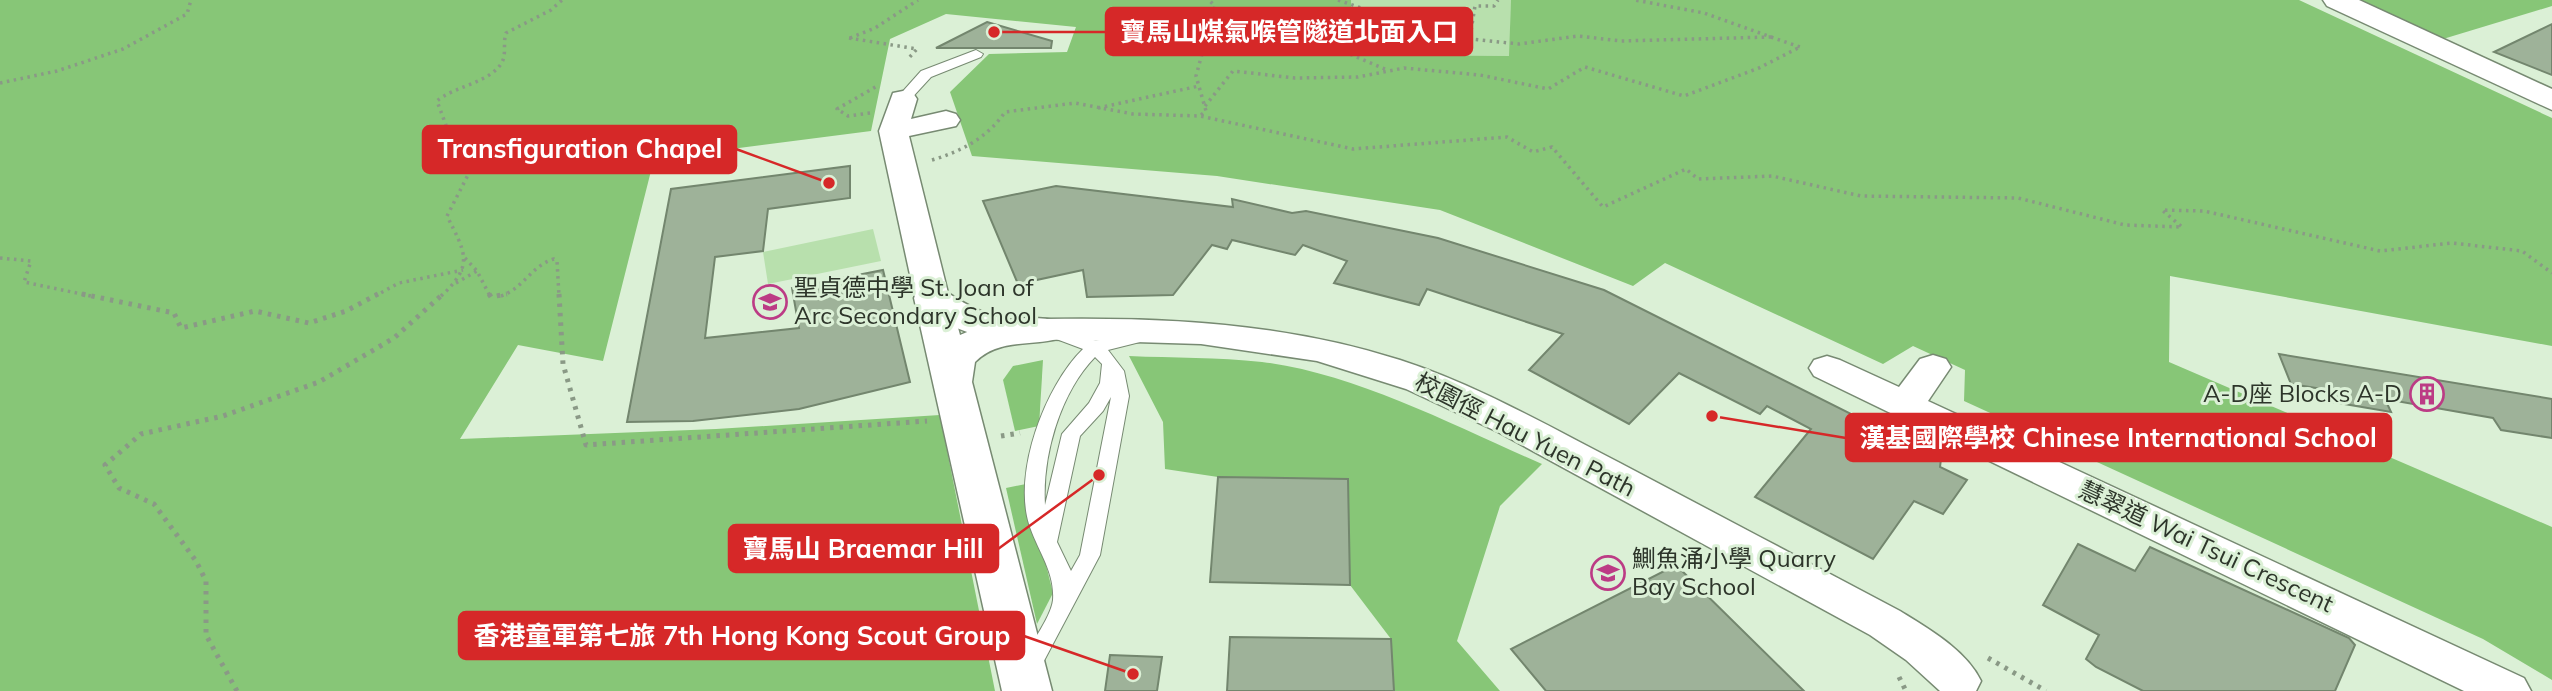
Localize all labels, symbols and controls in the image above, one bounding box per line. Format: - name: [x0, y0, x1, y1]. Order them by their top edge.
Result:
- callout: 寶馬山煤氣喉管隧道北面入口: [1106, 8, 1472, 55]
- text: 寶馬山煤氣喉管隧道北面入口: [1120, 15, 1458, 48]
- callout: Transfiguration Chapel: [423, 126, 736, 173]
- text: Transfiguration Chapel: [438, 132, 722, 165]
- place label: 聖貞德中學 St. Joan of Arc Secondary School: [794, 272, 1037, 330]
- school or university icon: 聖貞德中學 St. Joan of Arc Secondary School: [751, 283, 789, 321]
- street label: 校園徑 Hau Yuen Path: [1410, 366, 1641, 503]
- building icon: A-D座 Blocks A-D: [2408, 375, 2446, 413]
- place label: A-D座 Blocks A-D: [2203, 378, 2402, 408]
- callout: 漢基國際學校 Chinese International School: [1846, 414, 2391, 461]
- text: 漢基國際學校 Chinese International School: [1859, 421, 2377, 454]
- street label: 慧翠道 Wai Tsui Crescent: [2074, 474, 2338, 618]
- callout: 寶馬山 Braemar Hill: [729, 525, 998, 572]
- text: 寶馬山 Braemar Hill: [743, 532, 983, 565]
- place label: 鰂魚涌小學 Quarry Bay School: [1632, 543, 1836, 601]
- school or university icon: 鰂魚涌小學 Quarry Bay School: [1589, 554, 1627, 592]
- callout: 香港童軍第七旅 7th Hong Kong Scout Group: [459, 612, 1024, 659]
- text: 香港童軍第七旅 7th Hong Kong Scout Group: [474, 619, 1010, 652]

